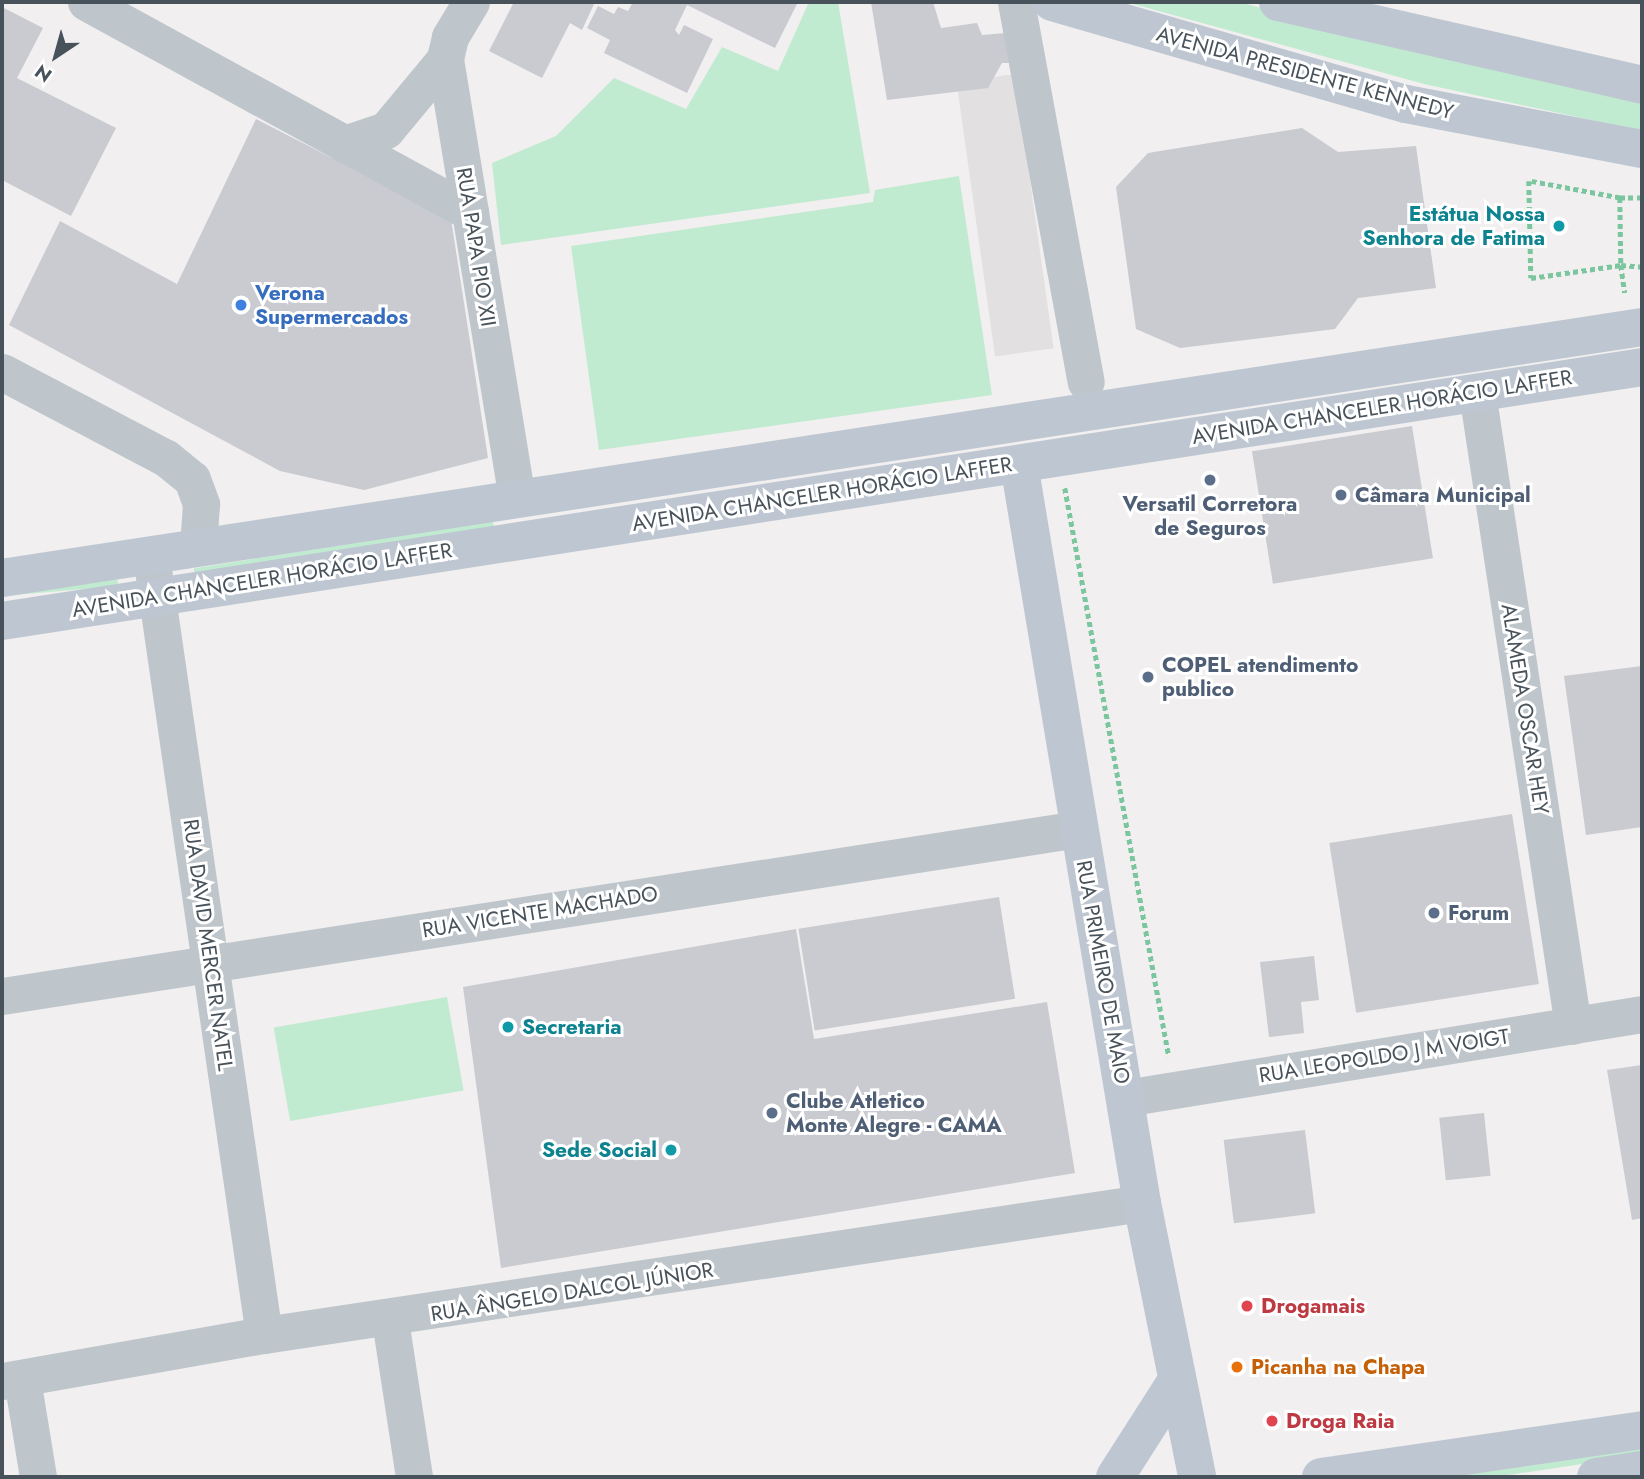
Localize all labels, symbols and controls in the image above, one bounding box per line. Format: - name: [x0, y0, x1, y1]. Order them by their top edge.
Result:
- north arrow: [21, 21, 91, 91]
- street label: AVENIDA PRESIDENTE KENNEDY: [1154, 21, 1456, 125]
- text: N: [29, 58, 57, 89]
- street label: RUA PAPA PIO XII: [451, 166, 501, 328]
- place label: Estátua Nossa Senhora de Fatima: [1363, 201, 1545, 251]
- marker: Estátua Nossa Senhora de Fatima: [1551, 218, 1567, 234]
- place label: Verona Supermercados: [255, 280, 408, 330]
- marker: Verona Supermercados: [233, 297, 249, 313]
- street label: AVENIDA CHANCELER HORÁCIO LAFFER: [1190, 365, 1574, 449]
- street label: AVENIDA CHANCELER HORÁCIO LAFFER: [630, 452, 1014, 536]
- marker: Versatil Corretora de Seguros: [1202, 472, 1218, 488]
- place label: Câmara Municipal: [1355, 482, 1531, 508]
- marker: Câmara Municipal: [1333, 487, 1349, 503]
- place label: Versatil Corretora de Seguros: [1123, 491, 1297, 541]
- street label: AVENIDA CHANCELER HORÁCIO LAFFER: [70, 538, 454, 622]
- street label: ALAMEDA OSCAR HEY: [1496, 602, 1554, 816]
- place label: COPEL atendimento publico: [1162, 652, 1358, 702]
- marker: COPEL atendimento publico: [1140, 669, 1156, 685]
- street label: RUA DAVID MERCER NATEL: [178, 818, 238, 1072]
- street label: RUA PRIMEIRO DE MAIO: [1071, 858, 1135, 1086]
- street label: RUA VICENTE MACHADO: [420, 881, 660, 943]
- place label: Forum: [1448, 900, 1509, 926]
- marker: Forum: [1426, 905, 1442, 921]
- place label: Secretaria: [522, 1014, 622, 1040]
- marker: Secretaria: [500, 1019, 516, 1035]
- street label: RUA LEOPOLDO J M VOIGT: [1257, 1024, 1511, 1088]
- place label: Clube Atletico Monte Alegre - CAMA: [786, 1088, 1002, 1138]
- marker: Clube Atletico Monte Alegre - CAMA: [764, 1105, 780, 1121]
- place label: Sede Social: [542, 1137, 657, 1163]
- marker: Sede Social: [663, 1142, 679, 1158]
- street label: RUA ÂNGELO DALCOL JÚNIOR: [429, 1257, 715, 1327]
- place label: Drogamais: [1261, 1293, 1365, 1319]
- marker: Drogamais: [1239, 1298, 1255, 1314]
- place label: Picanha na Chapa: [1251, 1354, 1425, 1380]
- marker: Picanha na Chapa: [1229, 1359, 1245, 1375]
- place label: Droga Raia: [1286, 1408, 1395, 1434]
- marker: Droga Raia: [1264, 1413, 1280, 1429]

